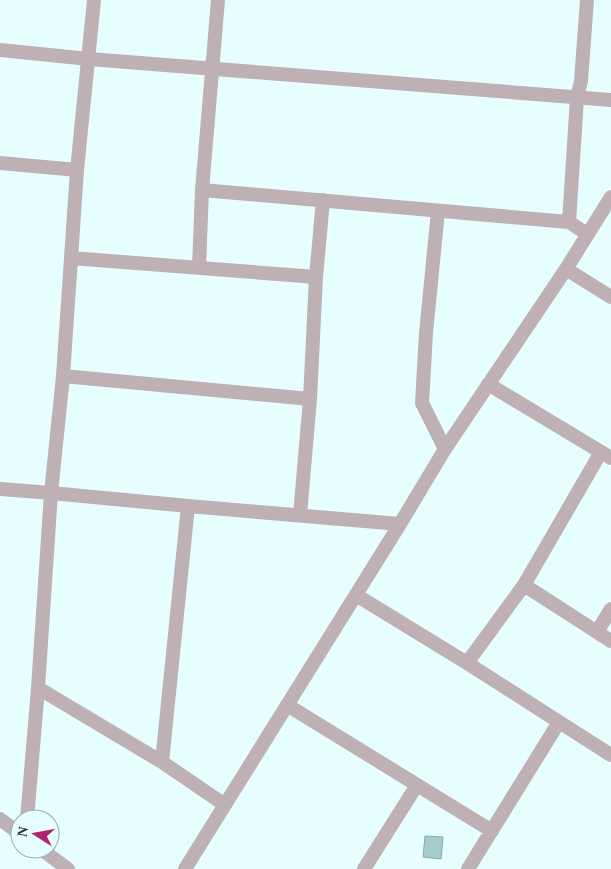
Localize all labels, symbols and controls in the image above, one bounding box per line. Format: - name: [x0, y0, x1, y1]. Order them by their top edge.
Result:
- north arrow: [10, 809, 60, 859]
- text: N: [14, 825, 31, 838]

